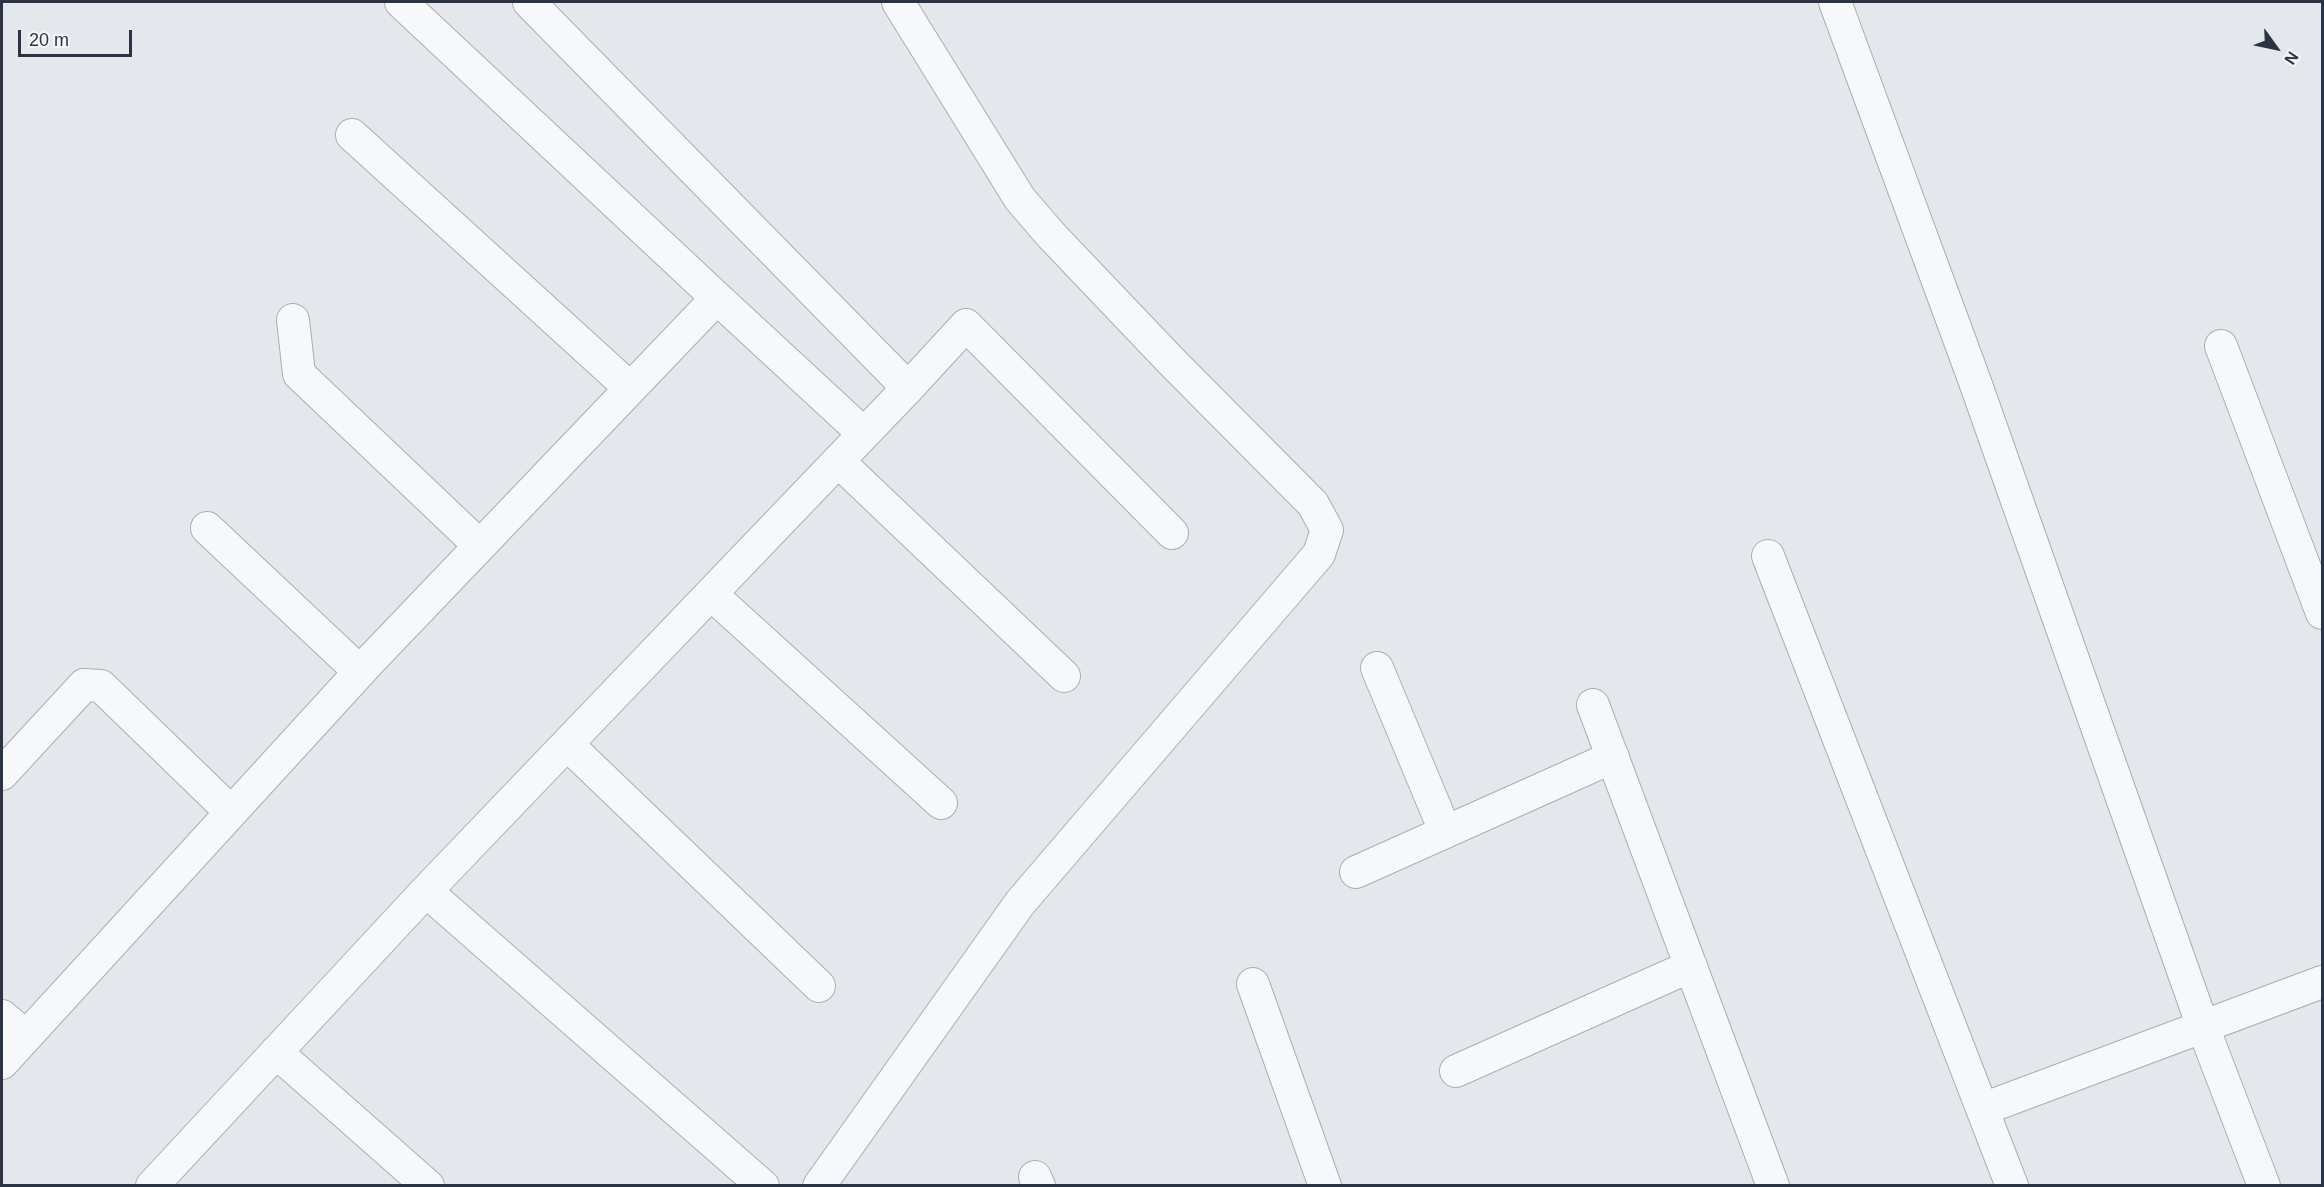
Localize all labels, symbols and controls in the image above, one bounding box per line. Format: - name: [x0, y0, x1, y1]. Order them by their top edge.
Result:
- scale bar: [21, 18, 135, 56]
- north arrow: [2246, 18, 2306, 78]
- text: 20 m: [29, 30, 69, 50]
- text: N: [2281, 49, 2302, 68]

